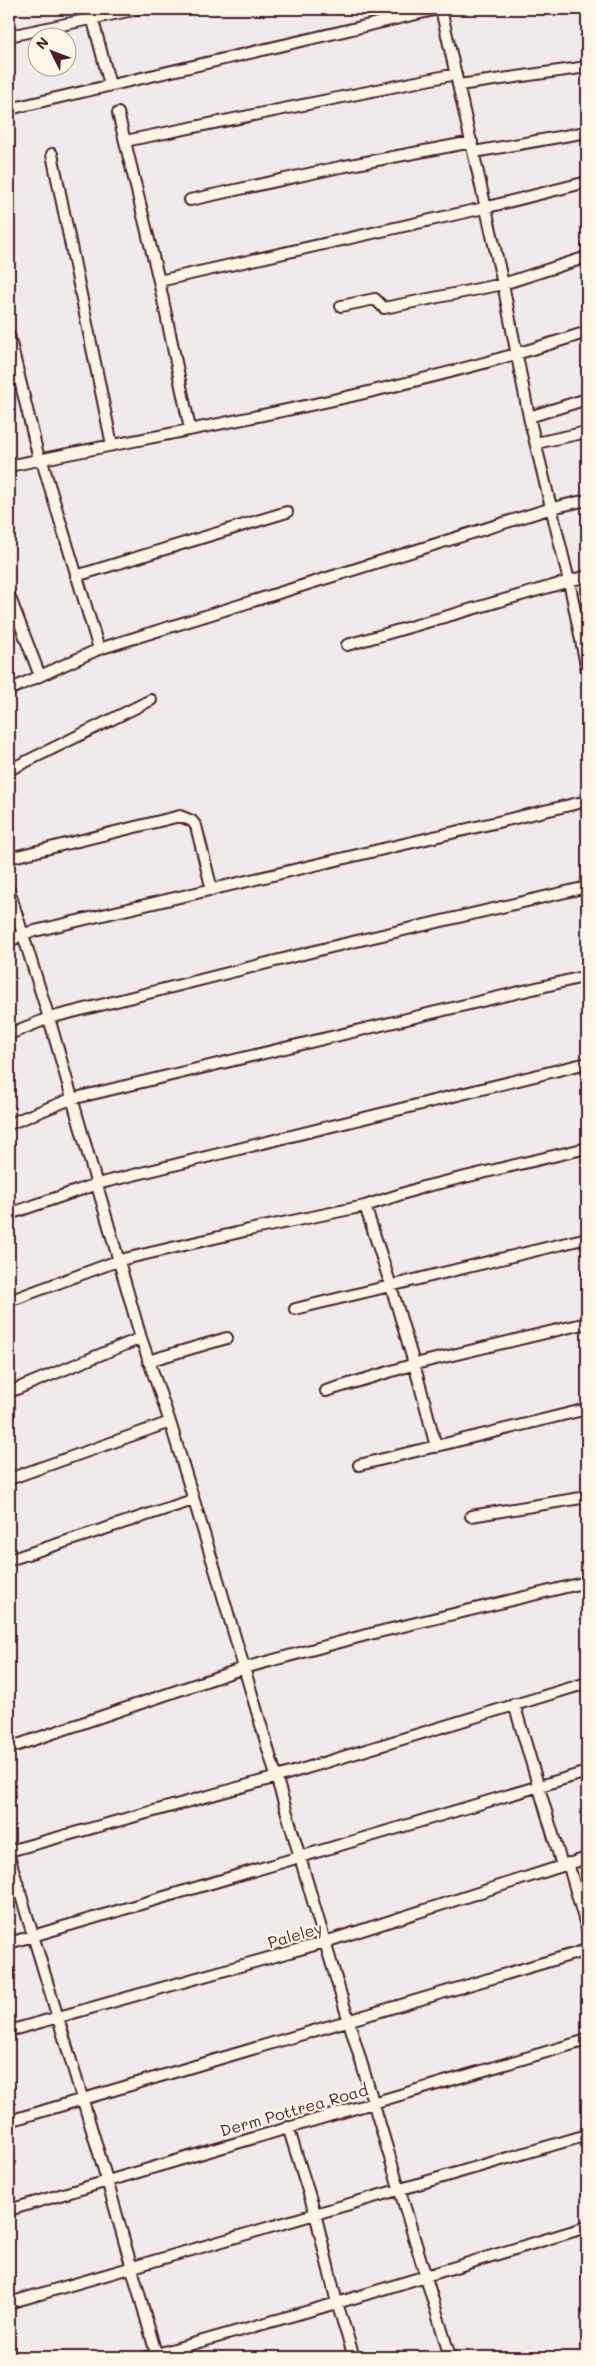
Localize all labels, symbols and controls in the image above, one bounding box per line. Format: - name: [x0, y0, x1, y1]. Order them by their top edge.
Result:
- north arrow: [28, 28, 78, 78]
- text: N: [31, 33, 53, 53]
- street label: Paleley: [265, 1917, 325, 1952]
- street label: Derm Pottrea Road: [217, 2078, 370, 2141]

